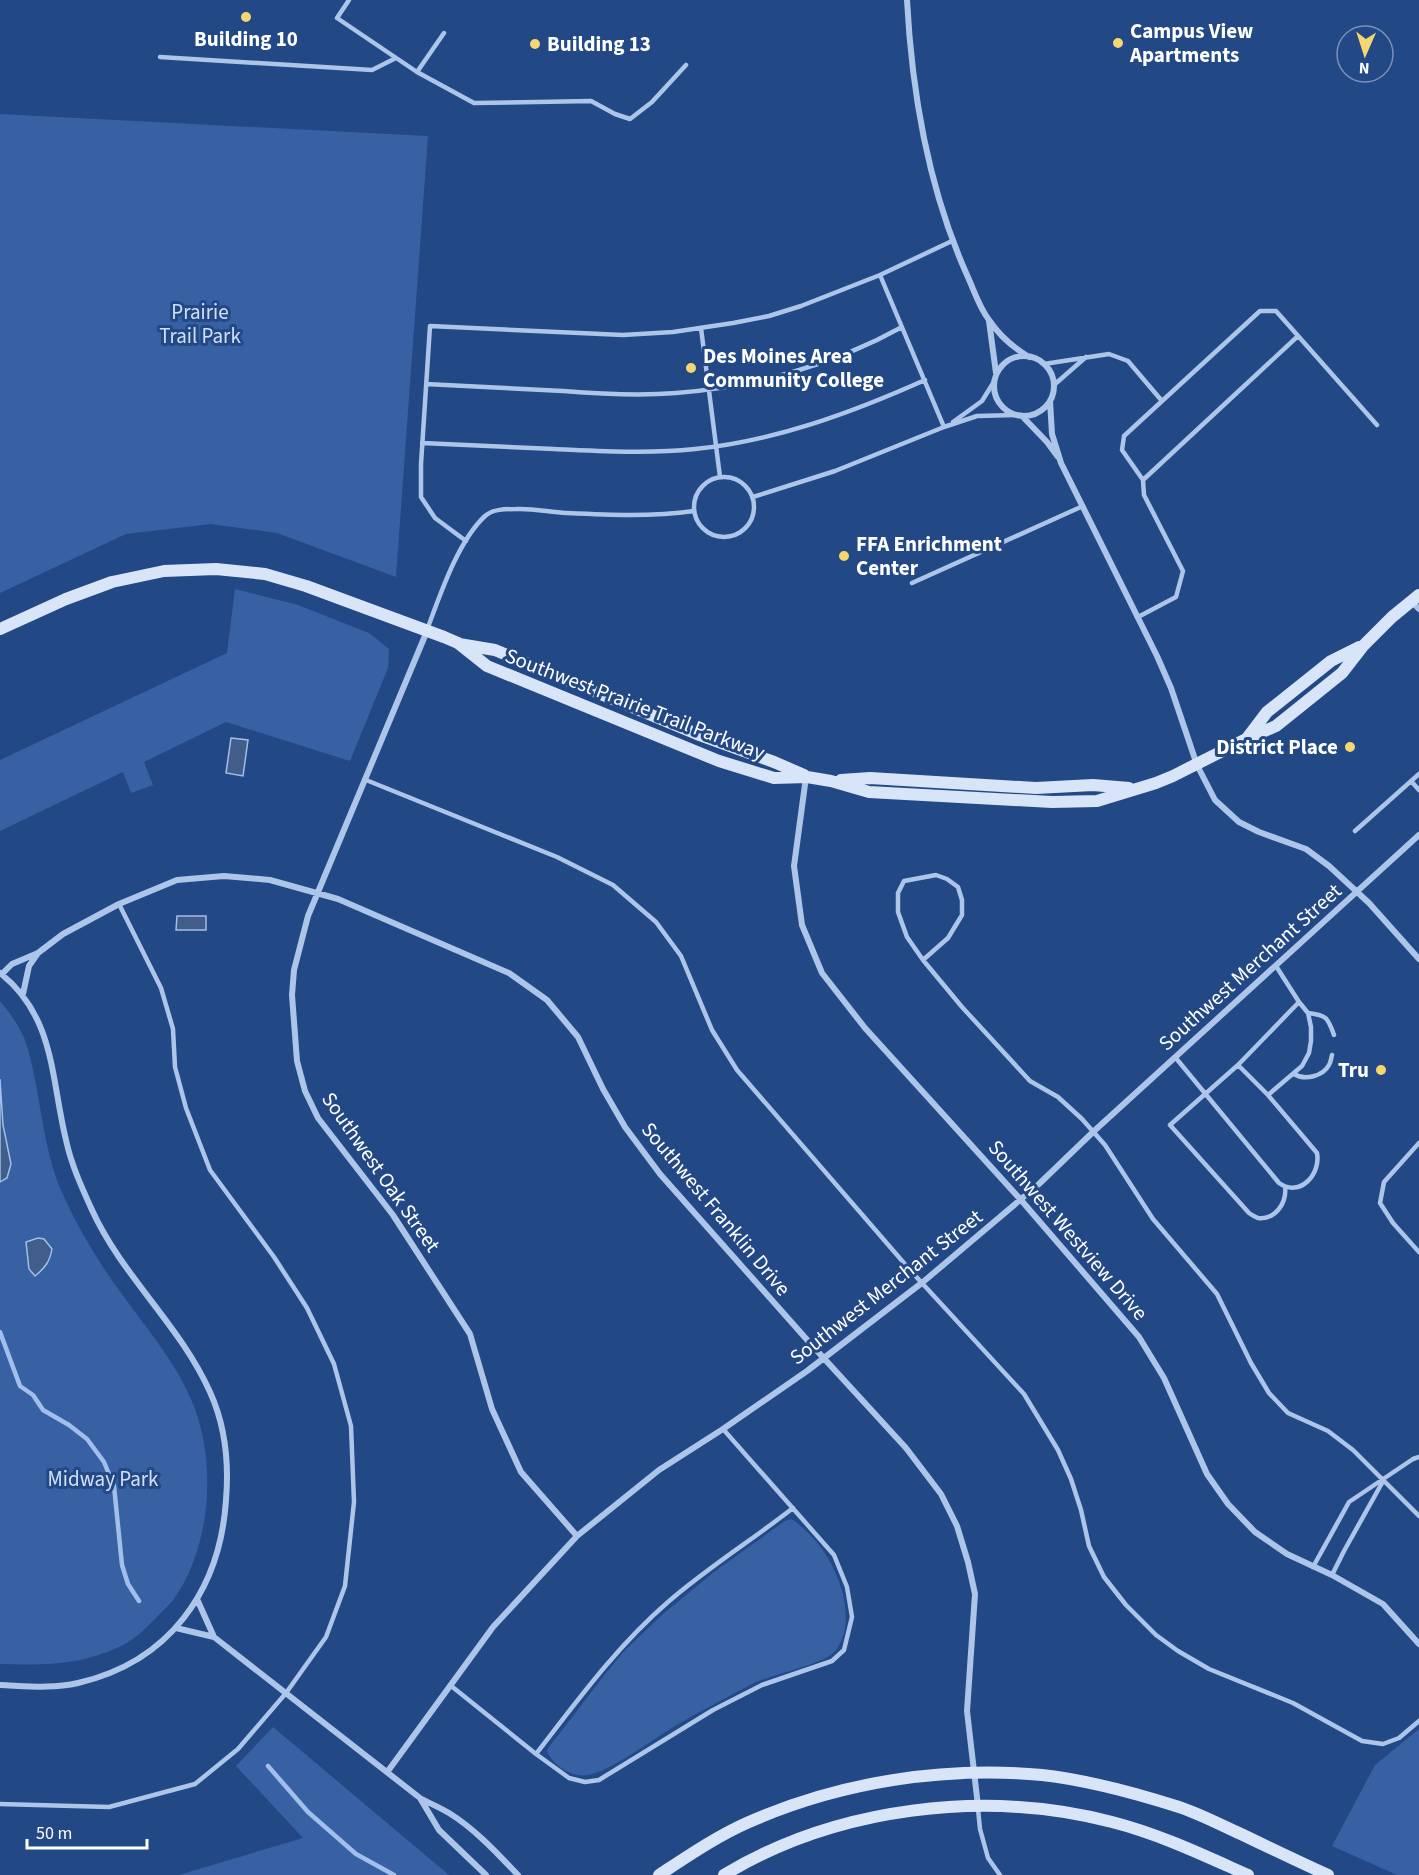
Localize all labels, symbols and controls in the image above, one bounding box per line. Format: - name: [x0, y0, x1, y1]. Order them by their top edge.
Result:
- marker: Building 10: [239, 10, 253, 24]
- place label: Campus View Apartments: [1129, 16, 1253, 70]
- place label: Building 10: [194, 24, 298, 54]
- north arrow: [1335, 24, 1395, 84]
- place label: Building 13: [547, 29, 651, 59]
- marker: Campus View Apartments: [1111, 36, 1125, 50]
- marker: Building 13: [528, 37, 542, 51]
- text: N: [1358, 57, 1370, 79]
- park label: Prairie Trail Park: [159, 297, 241, 351]
- place label: Des Moines Area Community College: [703, 341, 884, 395]
- marker: Des Moines Area Community College: [684, 361, 698, 375]
- place label: FFA Enrichment Center: [856, 529, 1002, 583]
- marker: FFA Enrichment Center: [837, 549, 851, 563]
- street label: Southwest Prairie Trail Parkway: [501, 641, 769, 768]
- place label: District Place: [1216, 732, 1338, 762]
- marker: District Place: [1343, 740, 1357, 754]
- street label: Southwest Merchant Street: [1152, 876, 1348, 1058]
- place label: Tru: [1338, 1055, 1369, 1085]
- marker: Tru: [1374, 1063, 1388, 1077]
- street label: Southwest Oak Street: [314, 1086, 448, 1258]
- street label: Southwest Franklin Drive: [634, 1116, 798, 1302]
- street label: Southwest Westview Drive: [981, 1133, 1155, 1327]
- street label: Southwest Merchant Street: [783, 1202, 989, 1372]
- park label: Midway Park: [48, 1464, 159, 1494]
- scale bar: [27, 1812, 147, 1850]
- text: 50 m: [36, 1821, 72, 1846]

